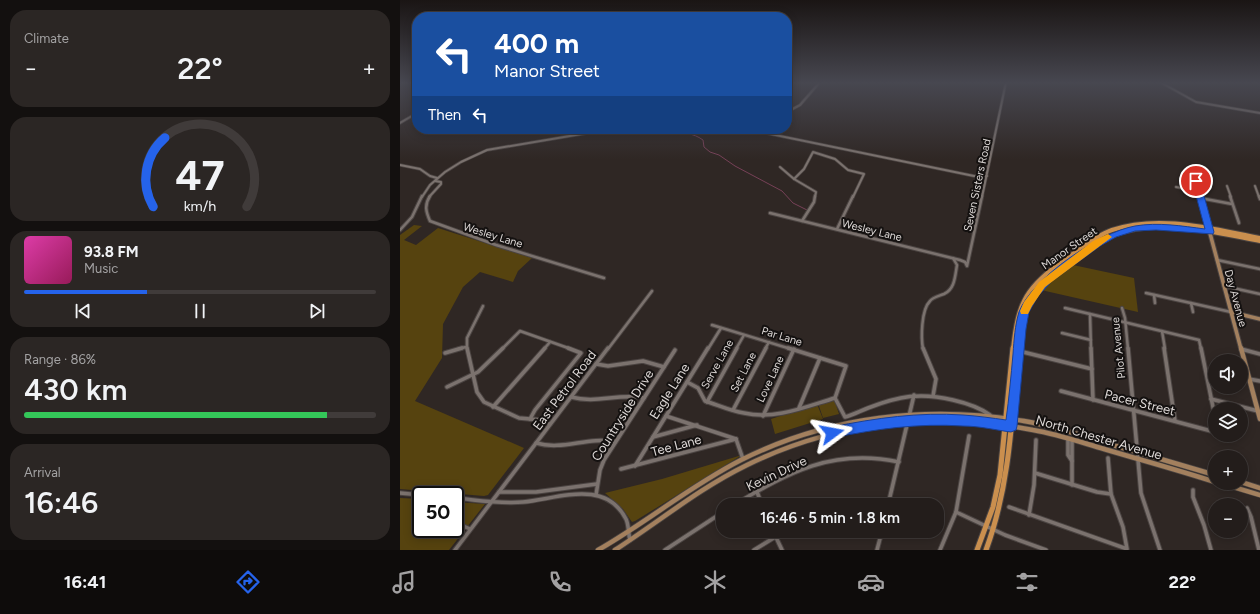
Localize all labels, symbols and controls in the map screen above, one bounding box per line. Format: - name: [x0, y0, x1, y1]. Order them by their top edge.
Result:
- text: 400 m: [494, 26, 579, 60]
- icon: left: [428, 28, 480, 80]
- text: Climate: [24, 31, 69, 46]
- text: 22°: [177, 50, 223, 87]
- text: −: [24, 55, 38, 82]
- text: +: [362, 55, 376, 82]
- text: Manor Street: [494, 60, 600, 82]
- icon: left: [469, 104, 491, 126]
- text: Then: [428, 106, 461, 124]
- street label: Seven Sisters Road: [961, 138, 994, 233]
- text: 47: [175, 149, 225, 199]
- pin: [1179, 164, 1213, 198]
- icon: arrive: [1185, 170, 1207, 192]
- text: km/h: [184, 196, 216, 214]
- street label: Wesley Lane: [840, 217, 903, 244]
- street label: Wesley Lane: [462, 220, 524, 251]
- street label: Manor Street: [1039, 225, 1100, 272]
- text: 93.8 FM: [84, 243, 139, 261]
- text: Music: [84, 261, 118, 276]
- street label: Day Avenue: [1222, 268, 1249, 328]
- icon: previous: [72, 300, 94, 322]
- icon: pause: [189, 300, 211, 322]
- icon: next: [306, 300, 328, 322]
- street label: Pilot Avenue: [1109, 317, 1128, 379]
- street label: Par Lane: [760, 324, 804, 349]
- street label: Serve Lane: [699, 337, 736, 391]
- street label: East Petrol Road: [530, 348, 599, 433]
- street label: Set Lane: [728, 350, 759, 394]
- text: Range · 86%: [24, 352, 96, 367]
- street label: Love Lane: [754, 354, 787, 405]
- map controls: [1208, 354, 1248, 538]
- button: sound: [1208, 354, 1248, 394]
- street label: Eagle Lane: [646, 361, 692, 422]
- street label: Countryside Drive: [588, 367, 657, 464]
- text: 430 km: [24, 371, 127, 408]
- street label: Pacer Street: [1103, 386, 1177, 419]
- button: layers: [1208, 402, 1248, 442]
- position arrow: [811, 412, 853, 454]
- street label: North Chester Avenue: [1034, 412, 1164, 463]
- street label: Tee Lane: [649, 432, 703, 459]
- button: +: [1208, 450, 1248, 490]
- street label: Kevin Drive: [744, 453, 809, 494]
- text: Arrival: [24, 465, 61, 480]
- text: 16:46: [24, 484, 98, 521]
- speed limit sign: 50: [412, 486, 464, 538]
- button: −: [1208, 498, 1248, 538]
- text: 16:46 · 5 min · 1.8 km: [760, 509, 900, 527]
- icon: directions: [234, 568, 262, 596]
- icon: music: [390, 568, 418, 596]
- icon: phone: [546, 568, 574, 596]
- icon: climate: [701, 568, 729, 596]
- icon: car: [857, 568, 885, 596]
- icon: filters: [1013, 568, 1041, 596]
- text: 16:41: [64, 571, 106, 593]
- text: 22°: [1168, 571, 1196, 593]

